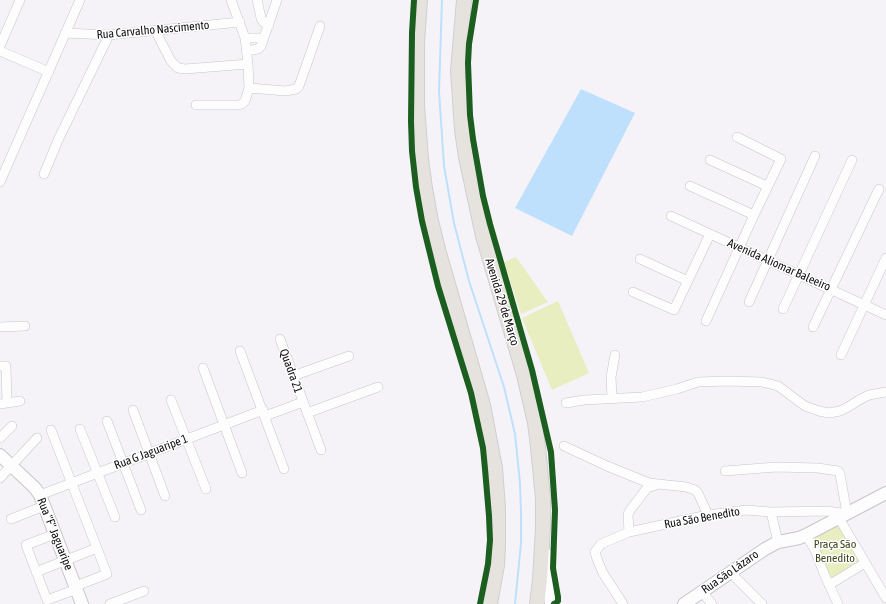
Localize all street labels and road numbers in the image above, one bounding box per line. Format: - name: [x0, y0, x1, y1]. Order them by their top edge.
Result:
- street label: Rua Carvalho Nascimento: [96, 18, 210, 42]
- street label: Avenida Aliomar Baleeiro: [725, 236, 833, 294]
- street label: Avenida 29 de Março: [482, 257, 522, 347]
- street label: Quadra 21: [276, 347, 306, 395]
- street label: Rua G Jaguaripe 1: [112, 431, 190, 473]
- street label: Rua "F" Jaguaripe: [34, 496, 76, 572]
- street label: Rua São Benedito: [663, 504, 741, 532]
- street label: Rua São Lázaro: [699, 547, 761, 597]

